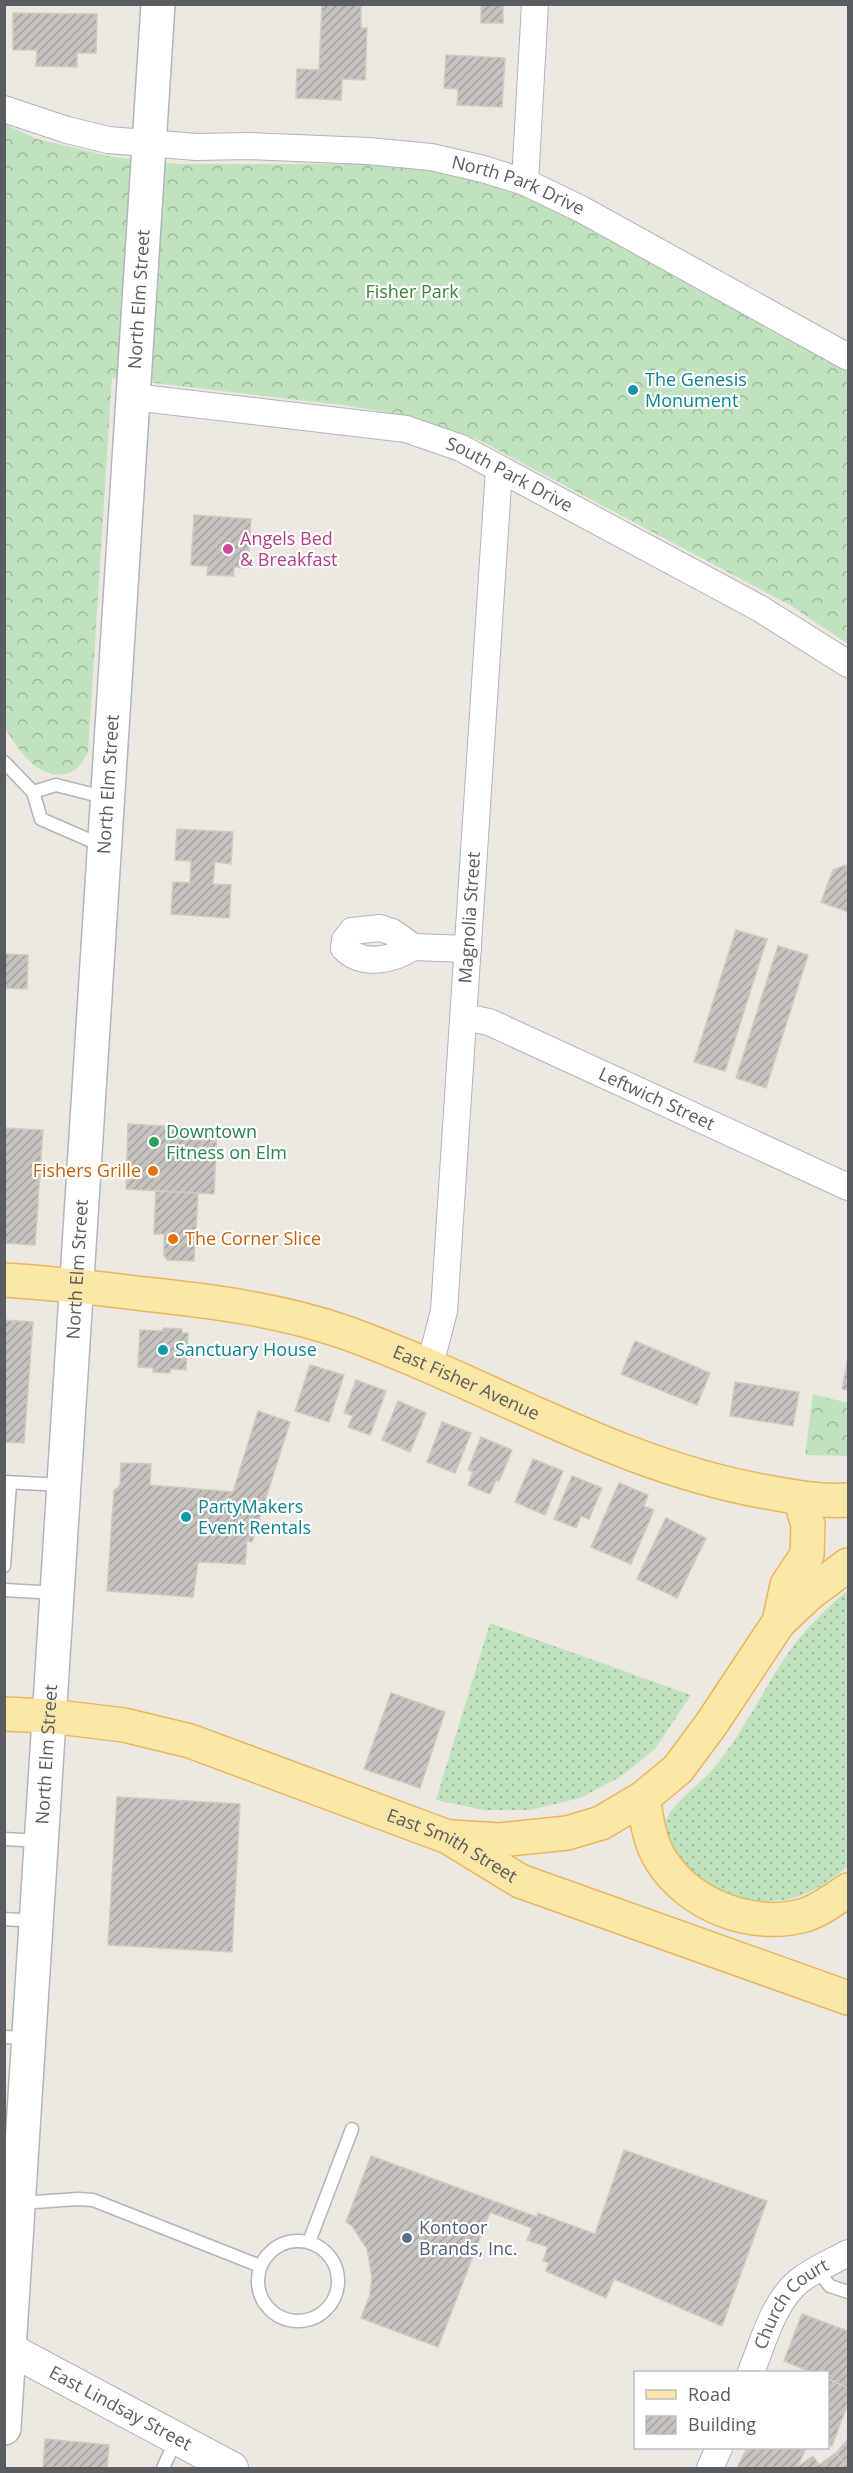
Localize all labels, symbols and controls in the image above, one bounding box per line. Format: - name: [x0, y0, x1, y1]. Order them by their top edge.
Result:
- street label: North Park Drive: [450, 149, 589, 220]
- street label: North Elm Street: [122, 229, 155, 370]
- park label: Fisher Park: [365, 279, 459, 303]
- place label: The Genesis Monument: [645, 367, 747, 412]
- marker: The Genesis Monument: [626, 383, 640, 397]
- street label: South Park Drive: [443, 431, 577, 517]
- place label: Angels Bed & Breakfast: [240, 526, 337, 571]
- marker: Angels Bed & Breakfast: [221, 542, 235, 556]
- street label: North Elm Street: [91, 714, 124, 855]
- street label: Magnolia Street: [452, 851, 485, 984]
- street label: Leftwich Street: [595, 1061, 719, 1135]
- place label: Downtown Fitness on Elm: [166, 1119, 287, 1164]
- marker: Downtown Fitness on Elm: [147, 1135, 161, 1149]
- place label: Fishers Grille: [33, 1158, 141, 1182]
- marker: Fishers Grille: [146, 1164, 160, 1178]
- street label: North Elm Street: [60, 1199, 93, 1340]
- place label: The Corner Slice: [185, 1226, 321, 1250]
- marker: The Corner Slice: [166, 1232, 180, 1246]
- place label: Sanctuary House: [175, 1337, 317, 1361]
- street label: East Fisher Avenue: [390, 1339, 544, 1425]
- marker: Sanctuary House: [156, 1343, 170, 1357]
- place label: PartyMakers Event Rentals: [198, 1494, 311, 1539]
- marker: PartyMakers Event Rentals: [179, 1510, 193, 1524]
- street label: North Elm Street: [29, 1684, 62, 1825]
- street label: East Smith Street: [384, 1802, 522, 1888]
- place label: Kontoor Brands, Inc.: [419, 2215, 517, 2260]
- marker: Kontoor Brands, Inc.: [400, 2231, 414, 2245]
- street label: Church Court: [748, 2252, 832, 2353]
- street label: East Lindsay Street: [45, 2359, 196, 2455]
- legend: [634, 2371, 829, 2449]
- text: Road: [688, 2382, 731, 2406]
- text: Building: [688, 2412, 756, 2436]

